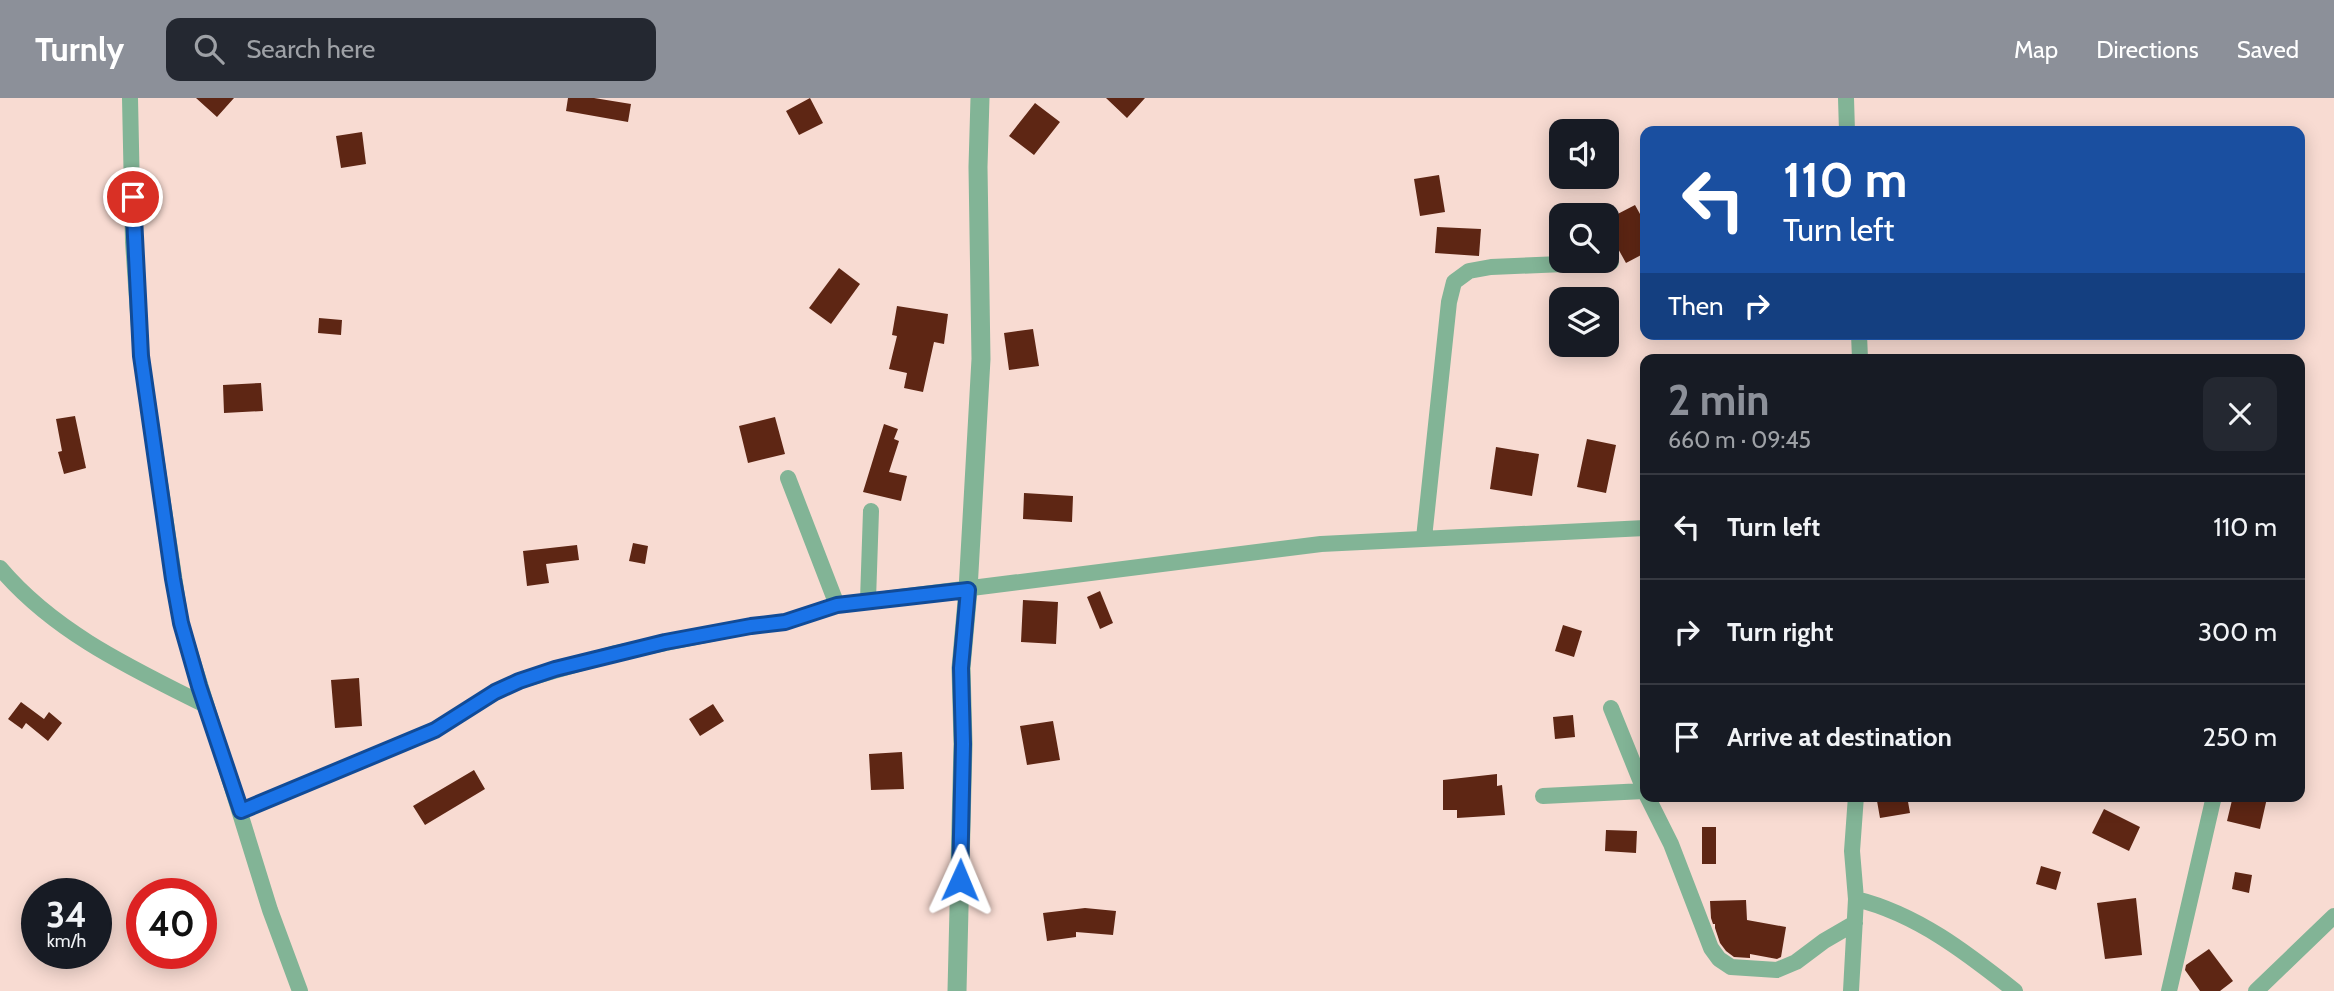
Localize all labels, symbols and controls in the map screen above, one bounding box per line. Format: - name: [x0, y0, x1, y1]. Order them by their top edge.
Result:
- search box: [166, 18, 656, 81]
- text: Turnly: [35, 29, 124, 69]
- icon: search: [190, 30, 228, 68]
- text: Search here: [246, 33, 375, 65]
- text: Map: [2014, 35, 2058, 64]
- text: Directions: [2096, 35, 2199, 64]
- text: Saved: [2237, 35, 2299, 64]
- map controls: [1549, 119, 1619, 357]
- button: sound: [1549, 119, 1619, 189]
- text: 110 m: [1783, 150, 1907, 209]
- icon: left: [1668, 154, 1759, 245]
- pin: [103, 167, 163, 227]
- icon: arrive: [114, 178, 152, 216]
- button: search: [1549, 203, 1619, 273]
- text: Turn left: [1783, 210, 1894, 249]
- button: layers: [1549, 287, 1619, 357]
- icon: right: [1738, 287, 1776, 325]
- text: Then: [1668, 290, 1724, 322]
- text: 2 min: [1668, 374, 1769, 426]
- button: close: [2203, 377, 2277, 451]
- text: 660 m · 09:45: [1668, 426, 1811, 454]
- icon: left: [1668, 508, 1706, 546]
- text: Turn left: [1727, 511, 1820, 543]
- text: 110 m: [2213, 511, 2277, 543]
- icon: right: [1668, 613, 1706, 651]
- text: Turn right: [1727, 616, 1833, 648]
- text: 300 m: [2198, 616, 2277, 648]
- icon: arrive: [1668, 718, 1706, 756]
- text: Arrive at destination: [1727, 721, 1952, 753]
- text: 250 m: [2203, 721, 2277, 753]
- position arrow: [923, 843, 997, 917]
- speed limit sign: 40: [126, 878, 217, 969]
- text: 34: [46, 893, 87, 936]
- text: km/h: [47, 930, 86, 952]

